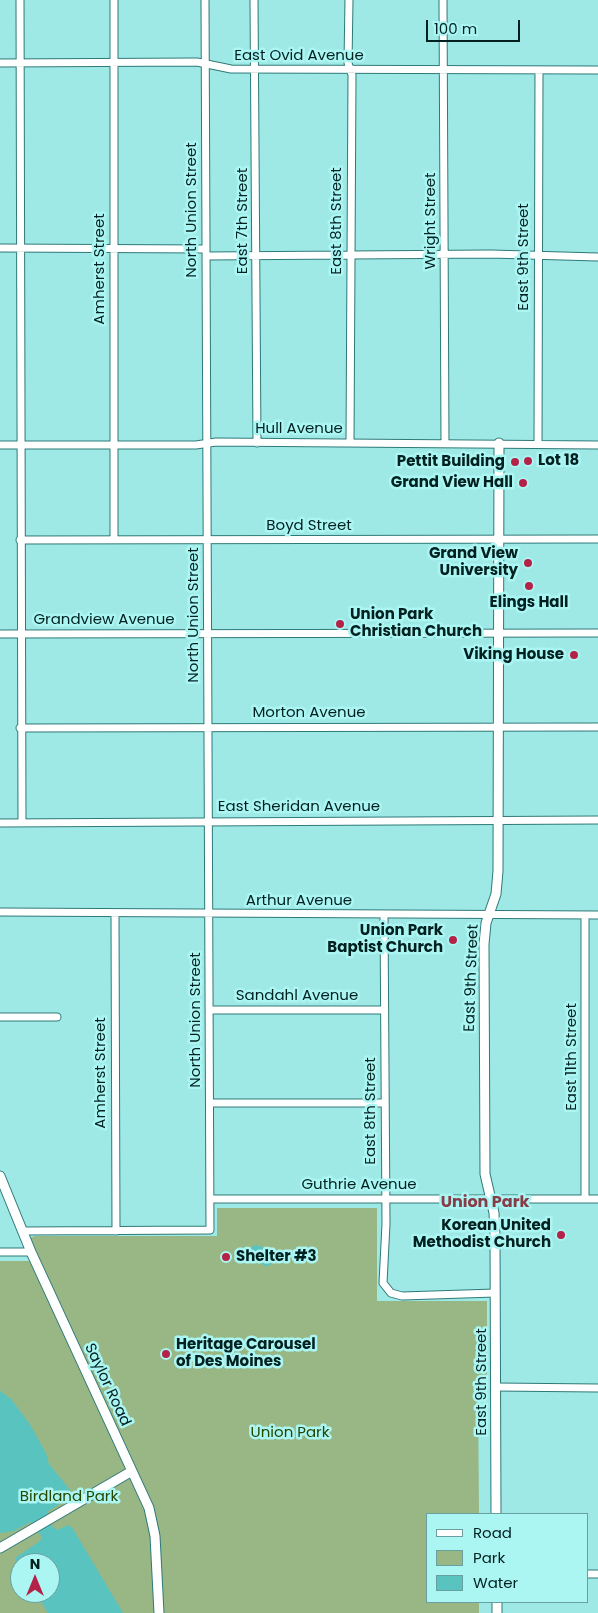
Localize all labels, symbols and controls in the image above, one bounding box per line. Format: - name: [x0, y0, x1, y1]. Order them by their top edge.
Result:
- scale bar: [428, 10, 522, 42]
- text: 100 m: [434, 18, 477, 39]
- street label: East Ovid Avenue: [234, 47, 364, 65]
- street label: North Union Street: [183, 142, 201, 278]
- street label: East 8th Street: [328, 167, 346, 275]
- street label: East 7th Street: [234, 168, 252, 274]
- street label: Wright Street: [422, 172, 440, 270]
- street label: East 9th Street: [515, 203, 533, 311]
- street label: Amherst Street: [91, 213, 109, 325]
- street label: Hull Avenue: [255, 420, 343, 438]
- place label: Lot 18: [538, 452, 579, 470]
- place label: Pettit Building: [397, 453, 505, 471]
- marker: Lot 18: [522, 455, 534, 467]
- marker: Pettit Building: [509, 456, 521, 468]
- place label: Grand View Hall: [391, 474, 513, 492]
- marker: Grand View Hall: [517, 477, 529, 489]
- street label: Boyd Street: [266, 517, 352, 535]
- place label: Grand View University: [429, 545, 518, 580]
- street label: North Union Street: [185, 547, 203, 683]
- marker: Grand View University: [522, 557, 534, 569]
- marker: Elings Hall: [523, 580, 535, 592]
- place label: Elings Hall: [490, 594, 568, 612]
- place label: Union Park Christian Church: [350, 606, 482, 641]
- street label: Grandview Avenue: [33, 611, 175, 629]
- marker: Union Park Christian Church: [334, 618, 346, 630]
- place label: Viking House: [463, 646, 564, 664]
- marker: Viking House: [568, 649, 580, 661]
- street label: Morton Avenue: [252, 704, 366, 722]
- street label: East Sheridan Avenue: [218, 798, 380, 816]
- street label: Arthur Avenue: [246, 892, 352, 910]
- place label: Union Park Baptist Church: [327, 922, 443, 957]
- street label: East 9th Street: [461, 924, 483, 1032]
- marker: Union Park Baptist Church: [447, 934, 459, 946]
- street label: North Union Street: [187, 952, 205, 1088]
- street label: Sandahl Avenue: [236, 987, 358, 1005]
- street label: East 11th Street: [563, 1003, 581, 1111]
- street label: Amherst Street: [92, 1017, 110, 1129]
- street label: East 8th Street: [362, 1057, 380, 1165]
- street label: Guthrie Avenue: [301, 1176, 417, 1194]
- district label: Union Park: [441, 1193, 529, 1213]
- place label: Korean United Methodist Church: [413, 1217, 551, 1252]
- marker: Korean United Methodist Church: [555, 1229, 567, 1241]
- place label: Shelter #3: [236, 1248, 317, 1266]
- marker: Shelter #3: [220, 1251, 232, 1263]
- street label: East 9th Street: [473, 1328, 491, 1436]
- place label: Heritage Carousel of Des Moines: [176, 1336, 316, 1371]
- street label: Saylor Road: [80, 1341, 134, 1429]
- marker: Heritage Carousel of Des Moines: [160, 1348, 172, 1360]
- park label: Union Park: [251, 1424, 329, 1442]
- park label: Birdland Park: [20, 1488, 118, 1506]
- legend: [426, 1513, 588, 1603]
- text: Road: [473, 1522, 512, 1543]
- text: Park: [473, 1547, 505, 1568]
- north arrow: [10, 1553, 60, 1603]
- text: N: [30, 1554, 40, 1574]
- text: Water: [473, 1572, 518, 1593]

